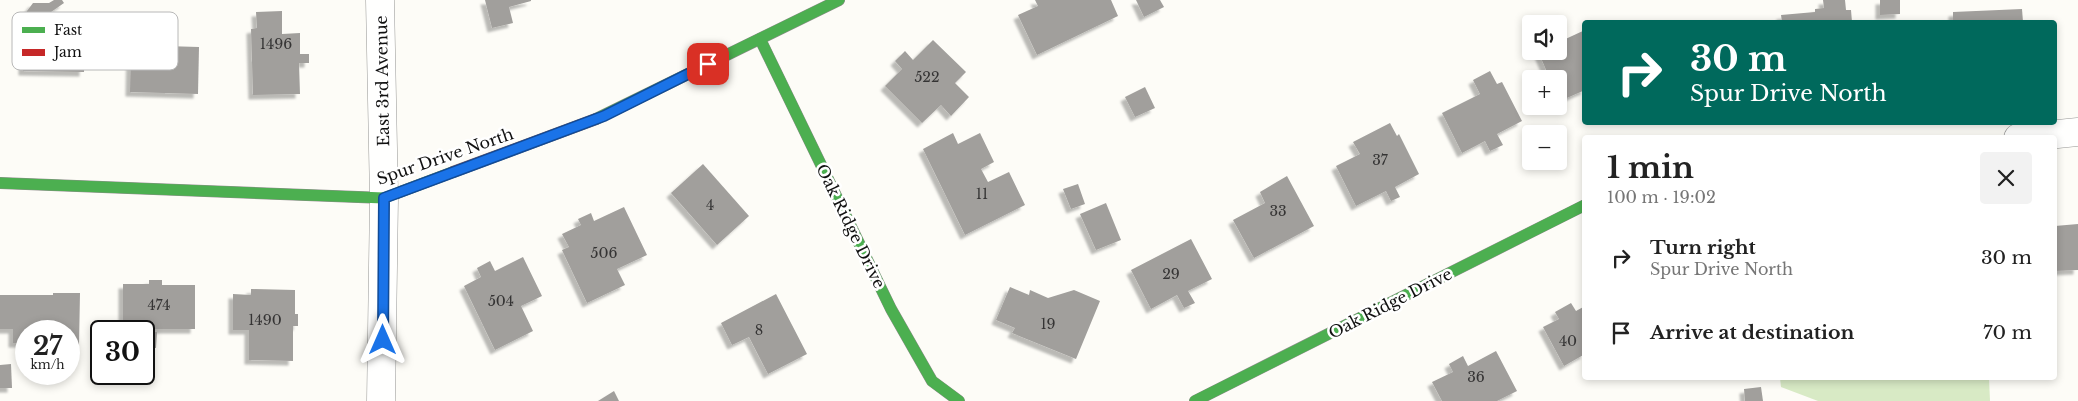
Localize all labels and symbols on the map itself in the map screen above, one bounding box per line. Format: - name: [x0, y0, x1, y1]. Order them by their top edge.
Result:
- legend: [12, 12, 178, 70]
- street label: East 3rd Avenue: [371, 15, 393, 147]
- text: Fast: [54, 21, 83, 39]
- house number: 1496: [260, 35, 292, 53]
- text: Jam: [52, 43, 82, 61]
- pin: [687, 43, 729, 85]
- house number: 522: [914, 68, 940, 86]
- street label: Spur Drive North: [374, 123, 516, 189]
- house number: 37: [1372, 151, 1389, 169]
- street label: Oak Ridge Drive: [812, 161, 890, 291]
- house number: 11: [976, 185, 988, 203]
- house number: 4: [706, 196, 714, 214]
- house number: 33: [1269, 202, 1287, 220]
- house number: 506: [591, 244, 617, 262]
- street label: Oak Ridge Drive: [1325, 263, 1455, 343]
- house number: 29: [1162, 265, 1180, 283]
- house number: 504: [488, 292, 514, 310]
- house number: 474: [147, 296, 171, 314]
- house number: 1490: [248, 311, 282, 329]
- position arrow: [356, 313, 408, 365]
- house number: 19: [1040, 315, 1056, 333]
- speed limit sign: 30: [90, 320, 155, 385]
- house number: 8: [755, 321, 763, 339]
- house number: 40: [1559, 332, 1577, 350]
- house number: 36: [1467, 368, 1485, 386]

